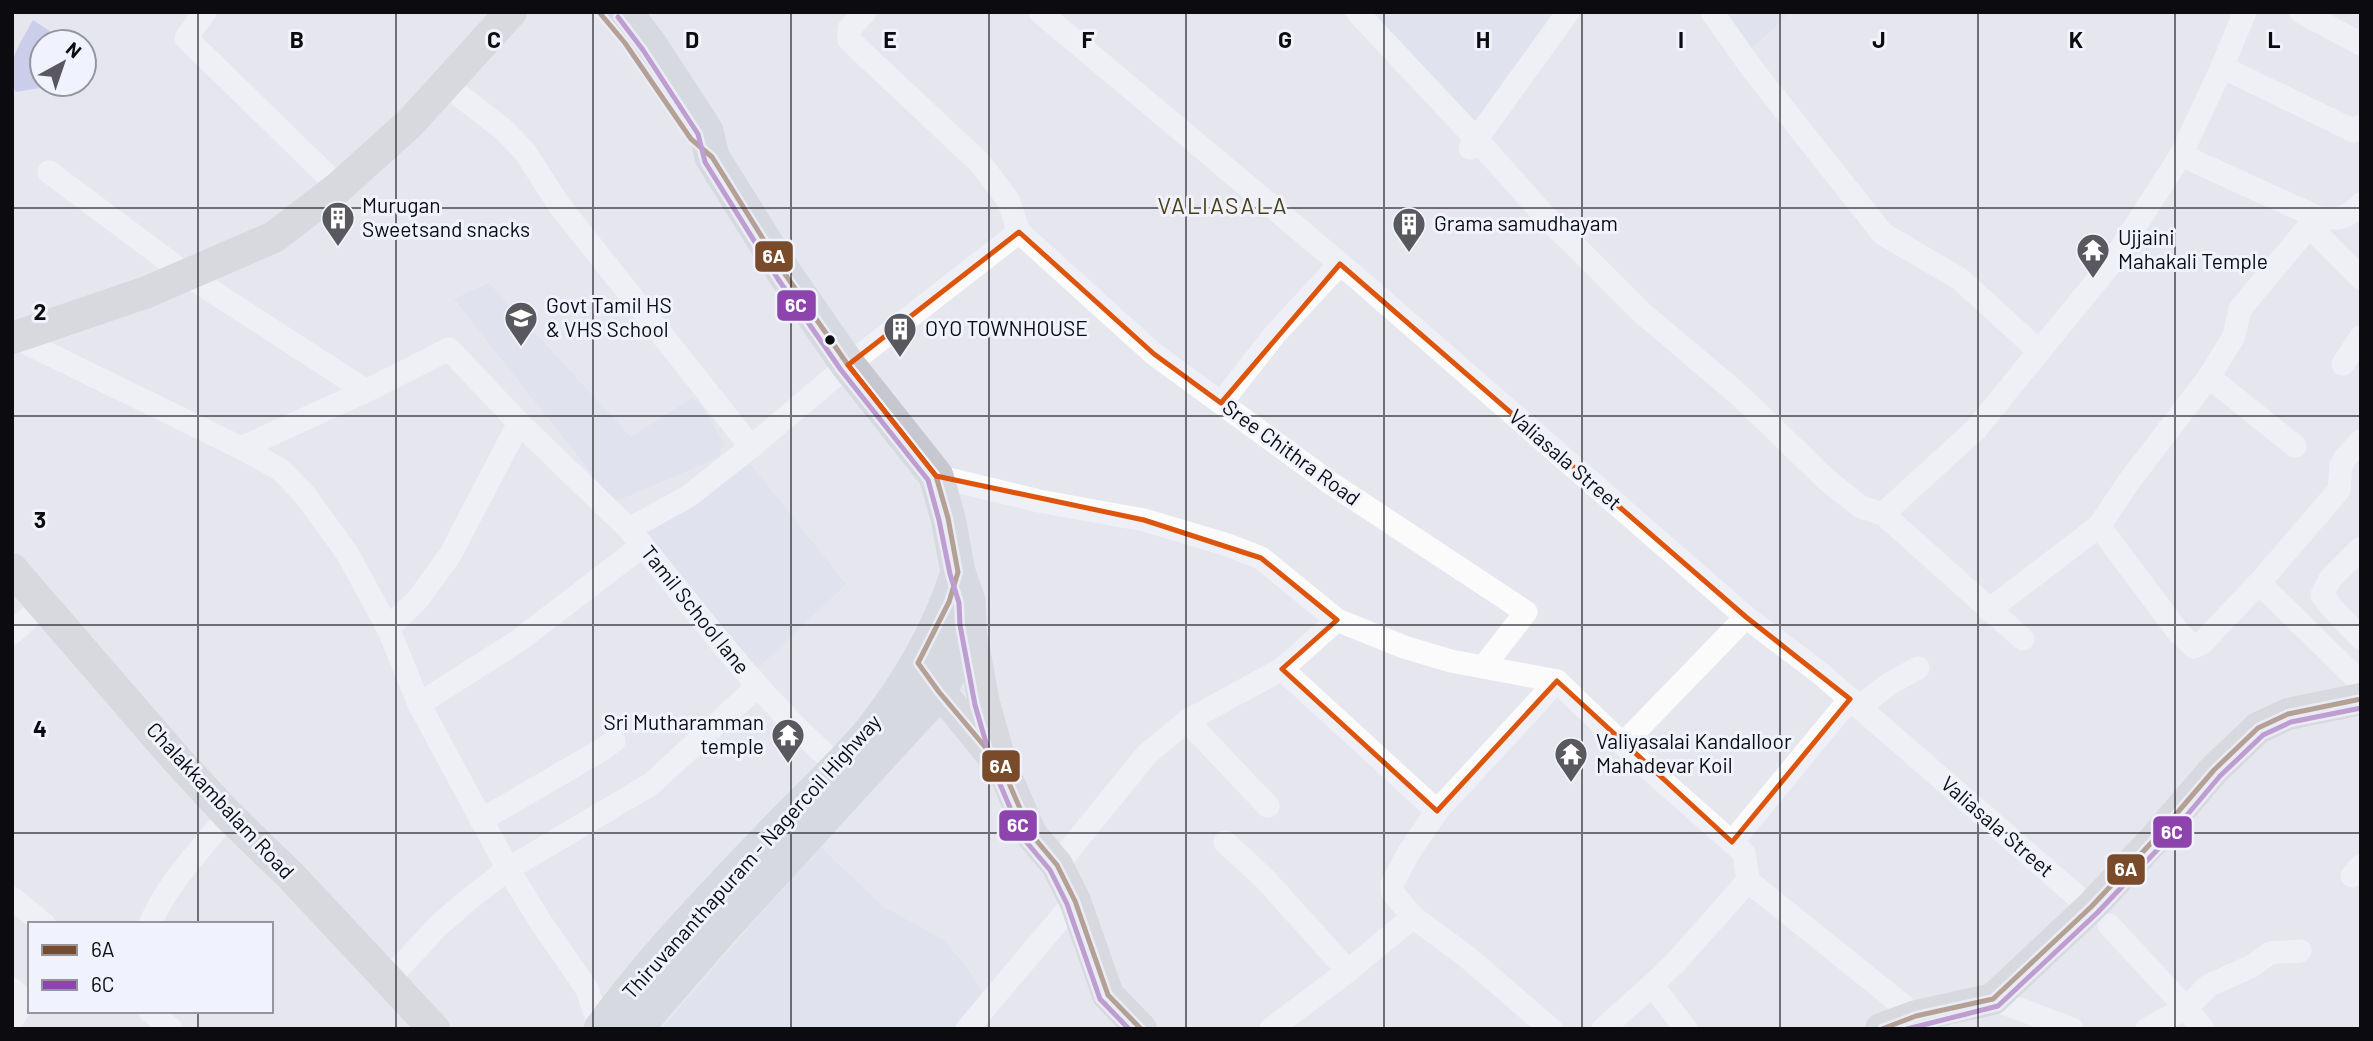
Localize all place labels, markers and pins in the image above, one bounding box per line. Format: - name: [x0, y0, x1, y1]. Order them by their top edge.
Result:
- place label: Murugan Sweetsand snacks: [362, 192, 530, 241]
- building icon: Murugan Sweetsand snacks: [319, 199, 357, 248]
- building icon: Grama samudhayam: [1390, 205, 1428, 254]
- place label: Grama samudhayam: [1434, 210, 1618, 235]
- place label: Ujjaini Mahakali Temple: [2118, 224, 2268, 273]
- temple icon: Ujjaini Mahakali Temple: [2074, 231, 2112, 280]
- place label: Govt Tamil HS & VHS School: [546, 292, 672, 341]
- school or university icon: Govt Tamil HS & VHS School: [502, 299, 540, 348]
- building icon: OYO TOWNHOUSE: [881, 310, 919, 359]
- place label: OYO TOWNHOUSE: [925, 315, 1088, 340]
- unlabelled marker: [823, 333, 837, 347]
- place label: Sri Mutharamman temple: [603, 709, 764, 758]
- temple icon: Sri Mutharamman temple: [769, 716, 807, 765]
- place label: Valiyasalai Kandalloor Mahadevar Koil: [1596, 728, 1792, 777]
- temple icon: Valiyasalai Kandalloor Mahadevar Koil: [1552, 735, 1590, 784]

